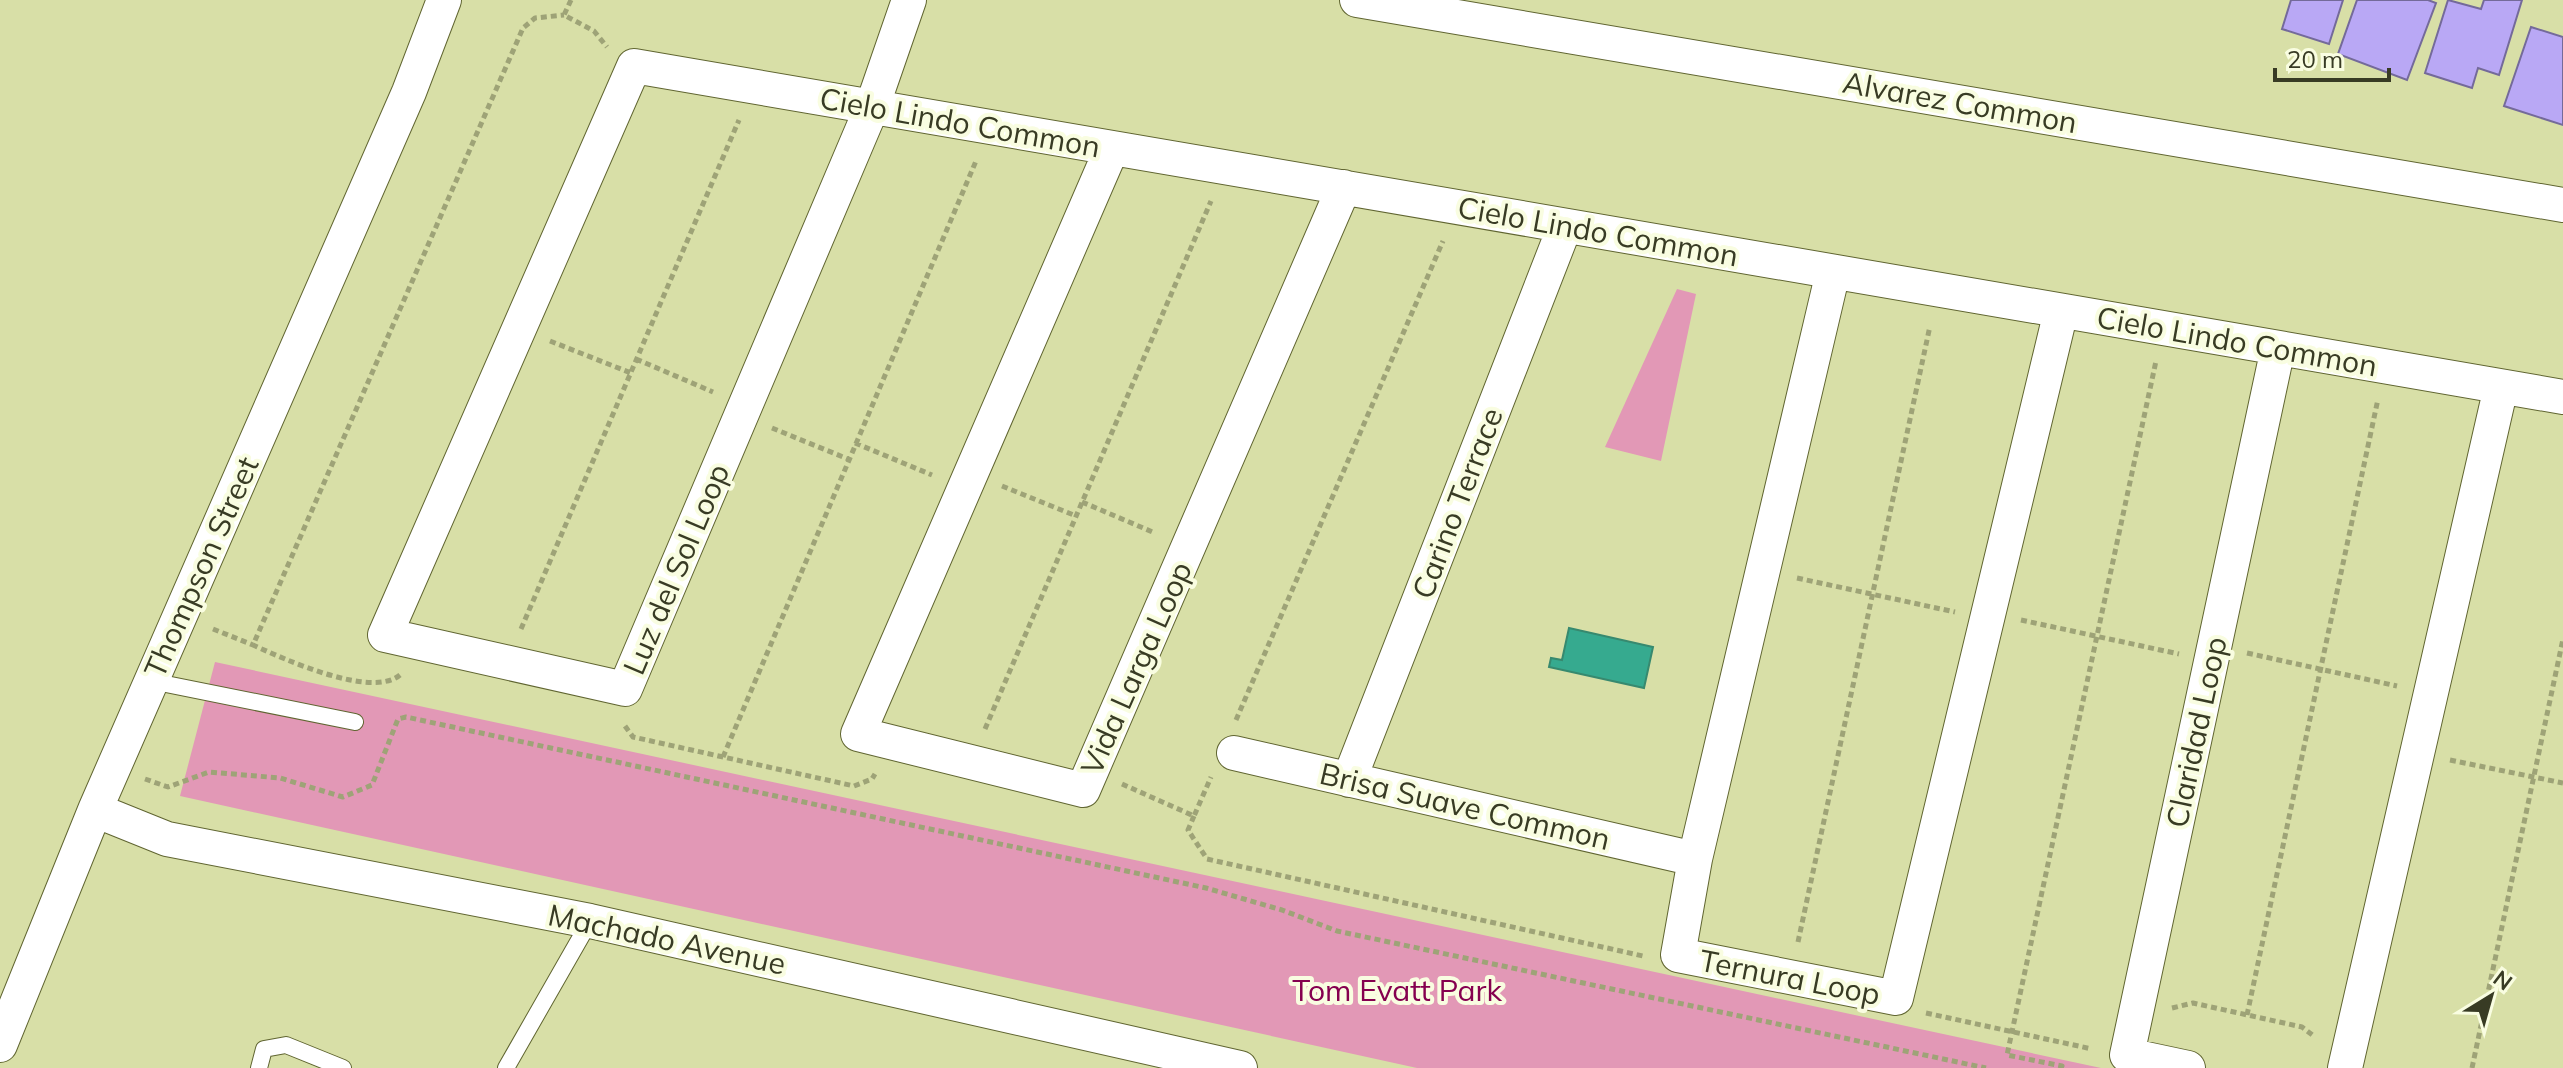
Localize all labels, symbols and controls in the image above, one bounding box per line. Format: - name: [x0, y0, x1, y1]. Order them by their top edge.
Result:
- scale bar: [2275, 32, 2389, 82]
- text: 20 m: [2287, 44, 2343, 74]
- street label: Alvarez Common: [1840, 63, 2080, 141]
- street label: Cielo Lindo Common: [817, 79, 1103, 165]
- street label: Cielo Lindo Common: [1455, 188, 1741, 274]
- street label: Cielo Lindo Common: [2094, 298, 2380, 384]
- street label: Carino Terrace: [1403, 402, 1511, 604]
- street label: Thompson Street: [135, 451, 267, 683]
- street label: Luz del Sol Loop: [614, 458, 738, 680]
- street label: Vida Larga Loop: [1072, 556, 1200, 780]
- street label: Claridad Loop: [2157, 633, 2235, 831]
- street label: Brisa Suave Common: [1316, 754, 1614, 858]
- street label: Machado Avenue: [545, 895, 789, 983]
- street label: Ternura Loop: [1697, 941, 1883, 1013]
- north arrow: [2451, 956, 2531, 1036]
- text: N: [2488, 964, 2518, 996]
- park label: Tom Evatt Park: [1292, 971, 1502, 1009]

